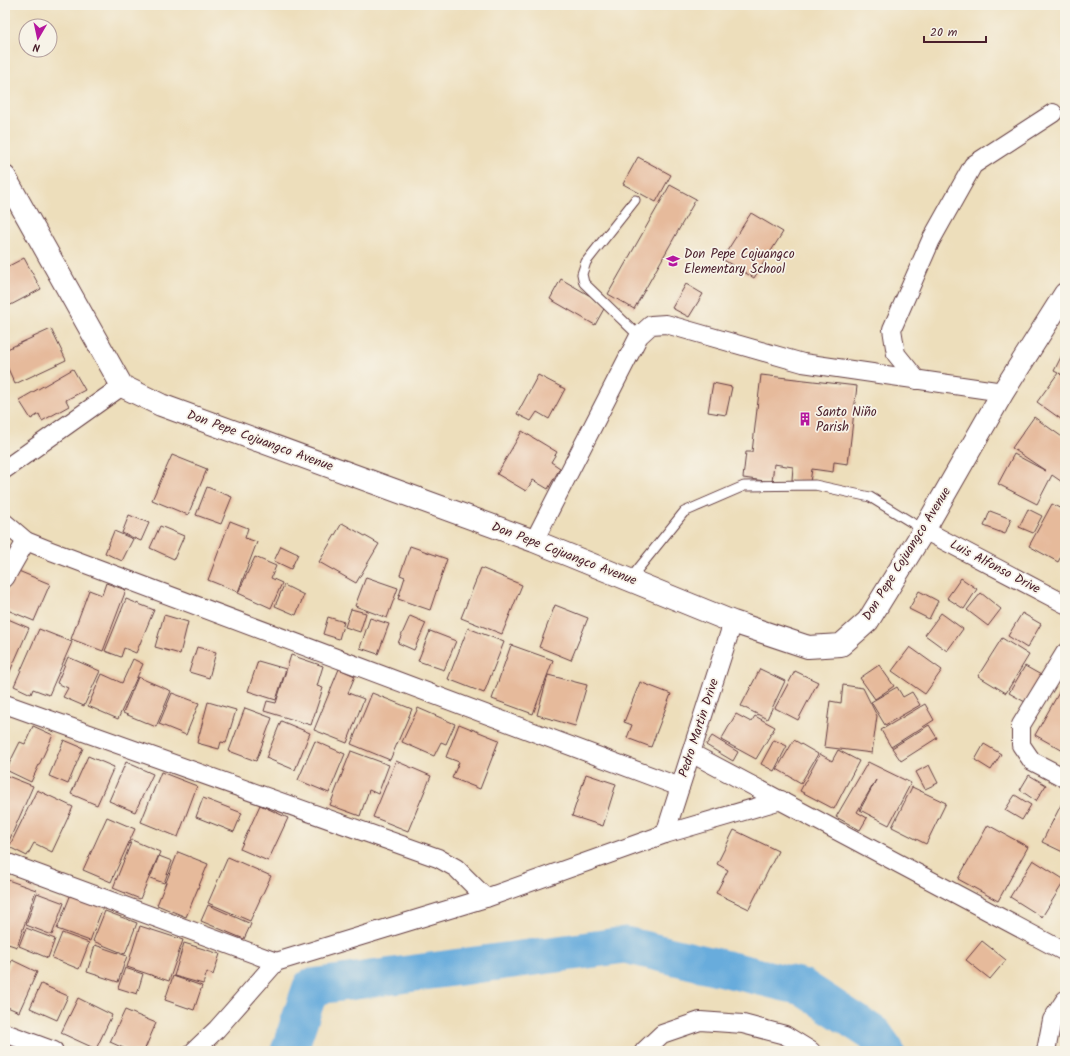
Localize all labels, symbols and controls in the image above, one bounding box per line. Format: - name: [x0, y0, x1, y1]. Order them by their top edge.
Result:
- north arrow: [18, 18, 58, 58]
- scale bar: [924, 18, 986, 44]
- text: 20 m: [930, 23, 958, 42]
- text: N: [32, 37, 41, 56]
- place label: Don Pepe Cojuangco Elementary School: [684, 244, 795, 280]
- school or university icon: Don Pepe Cojuangco Elementary School: [665, 253, 681, 269]
- place label: Santo Niño Parish: [816, 402, 877, 438]
- street label: Don Pepe Cojuangco Avenue: [184, 405, 336, 477]
- building icon: Santo Niño Parish: [797, 411, 813, 427]
- street label: Don Pepe Cojuangco Avenue: [857, 483, 957, 625]
- street label: Don Pepe Cojuangco Avenue: [488, 517, 640, 591]
- street label: Luis Alfonso Drive: [946, 534, 1044, 600]
- street label: Pedro Martin Drive: [673, 676, 725, 780]

